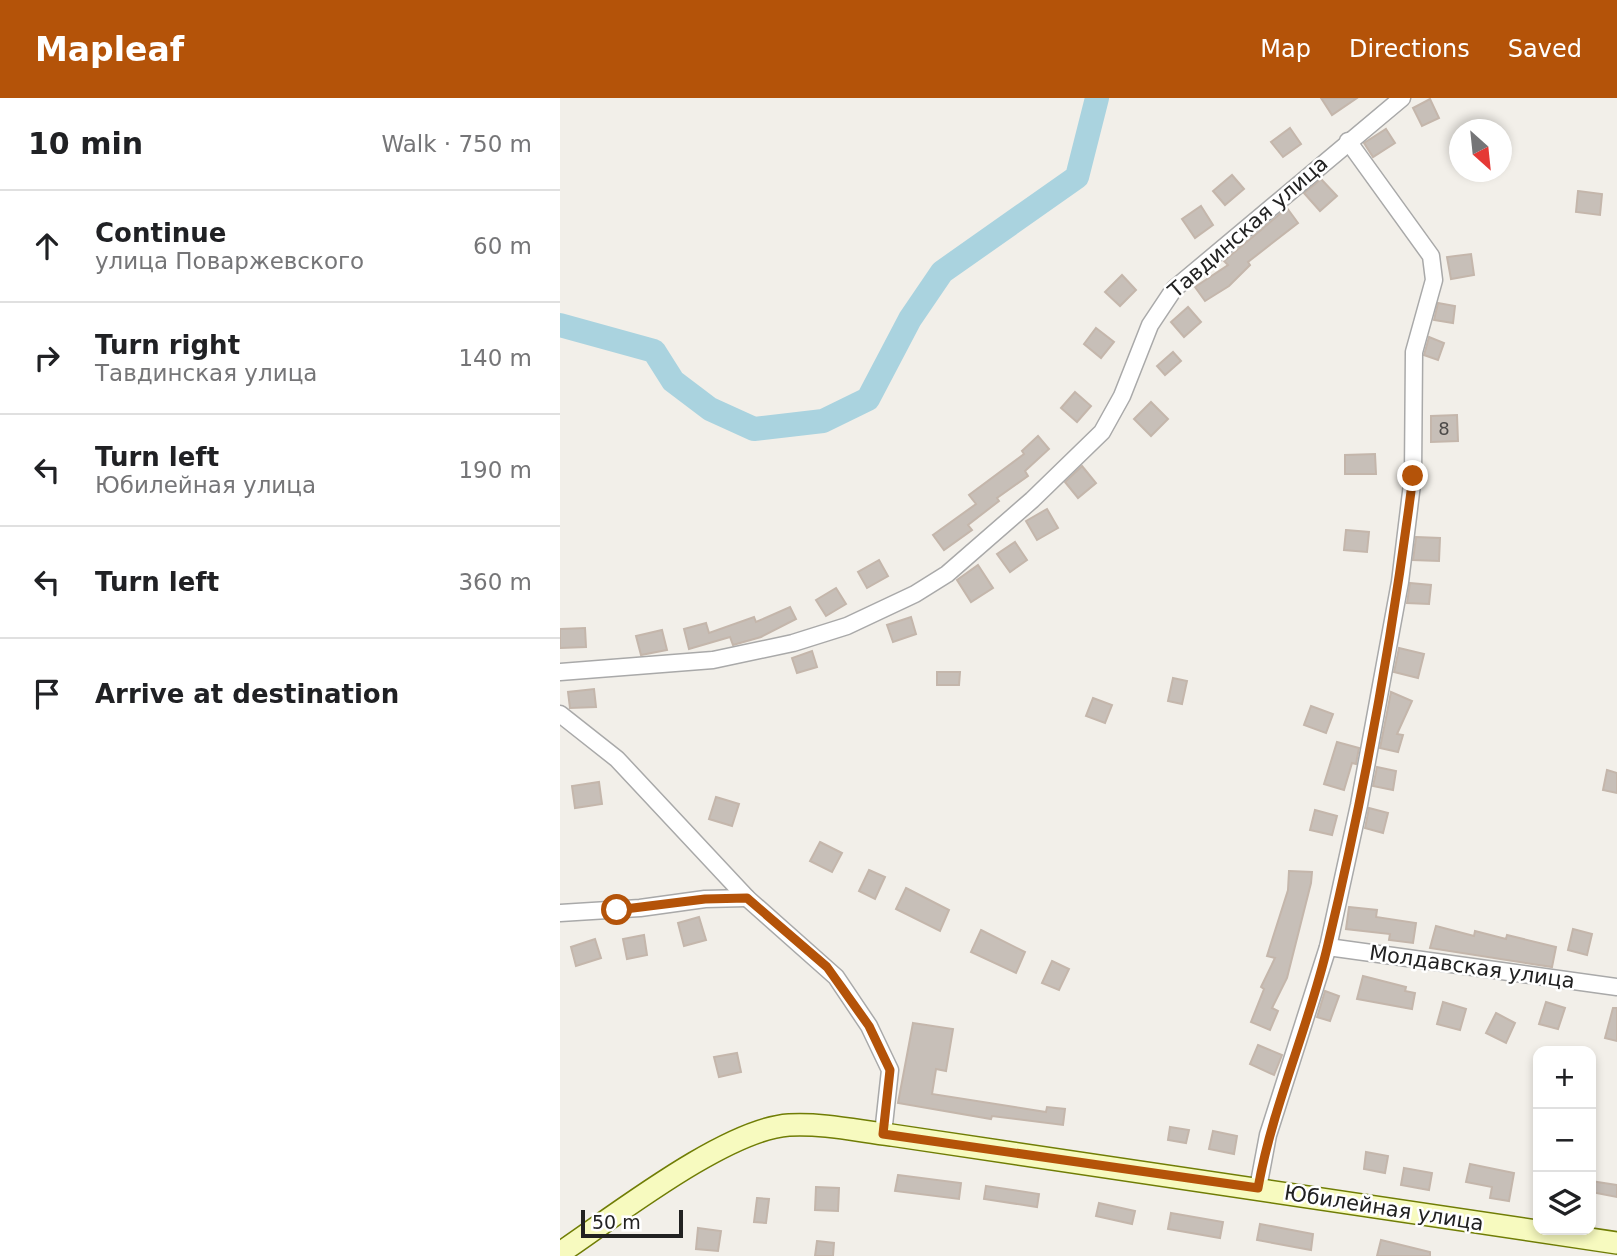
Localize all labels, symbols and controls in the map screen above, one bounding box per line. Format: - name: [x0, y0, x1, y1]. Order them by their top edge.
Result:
- text: Mapleaf: [35, 30, 184, 69]
- text: Map: [1260, 35, 1311, 63]
- text: Directions: [1349, 35, 1470, 63]
- text: Saved: [1508, 35, 1582, 63]
- north arrow: [1449, 119, 1512, 182]
- text: 10 min: [28, 126, 143, 161]
- text: Walk · 750 m: [381, 131, 532, 157]
- street label: Тавдинская улица: [1163, 151, 1332, 303]
- text: Continue: [95, 218, 226, 248]
- icon: ahead: [28, 227, 66, 265]
- text: 60 m: [473, 233, 532, 259]
- text: улица Поваржевского: [95, 248, 364, 274]
- text: Turn right: [95, 330, 240, 360]
- icon: right: [28, 339, 66, 377]
- text: 140 m: [458, 345, 532, 371]
- text: Тавдинская улица: [95, 360, 317, 386]
- house number: 8: [1438, 418, 1450, 439]
- text: Turn left: [95, 442, 219, 472]
- icon: left: [28, 451, 66, 489]
- text: 190 m: [458, 457, 532, 483]
- route end: [1397, 460, 1428, 491]
- text: Юбилейная улица: [95, 472, 316, 498]
- icon: left: [28, 563, 66, 601]
- text: Turn left: [95, 567, 219, 597]
- text: 360 m: [458, 569, 532, 595]
- icon: arrive: [28, 675, 66, 713]
- text: Arrive at destination: [95, 679, 399, 709]
- route start: [601, 894, 632, 925]
- street label: Молдавская улица: [1368, 941, 1576, 993]
- map controls: [1533, 1046, 1596, 1235]
- button: +: [1533, 1046, 1596, 1109]
- button: −: [1533, 1109, 1596, 1172]
- button: layers: [1533, 1172, 1596, 1235]
- street label: Юбилейная улица: [1282, 1180, 1486, 1236]
- scale bar: [581, 1207, 682, 1239]
- text: 50 m: [592, 1211, 641, 1233]

